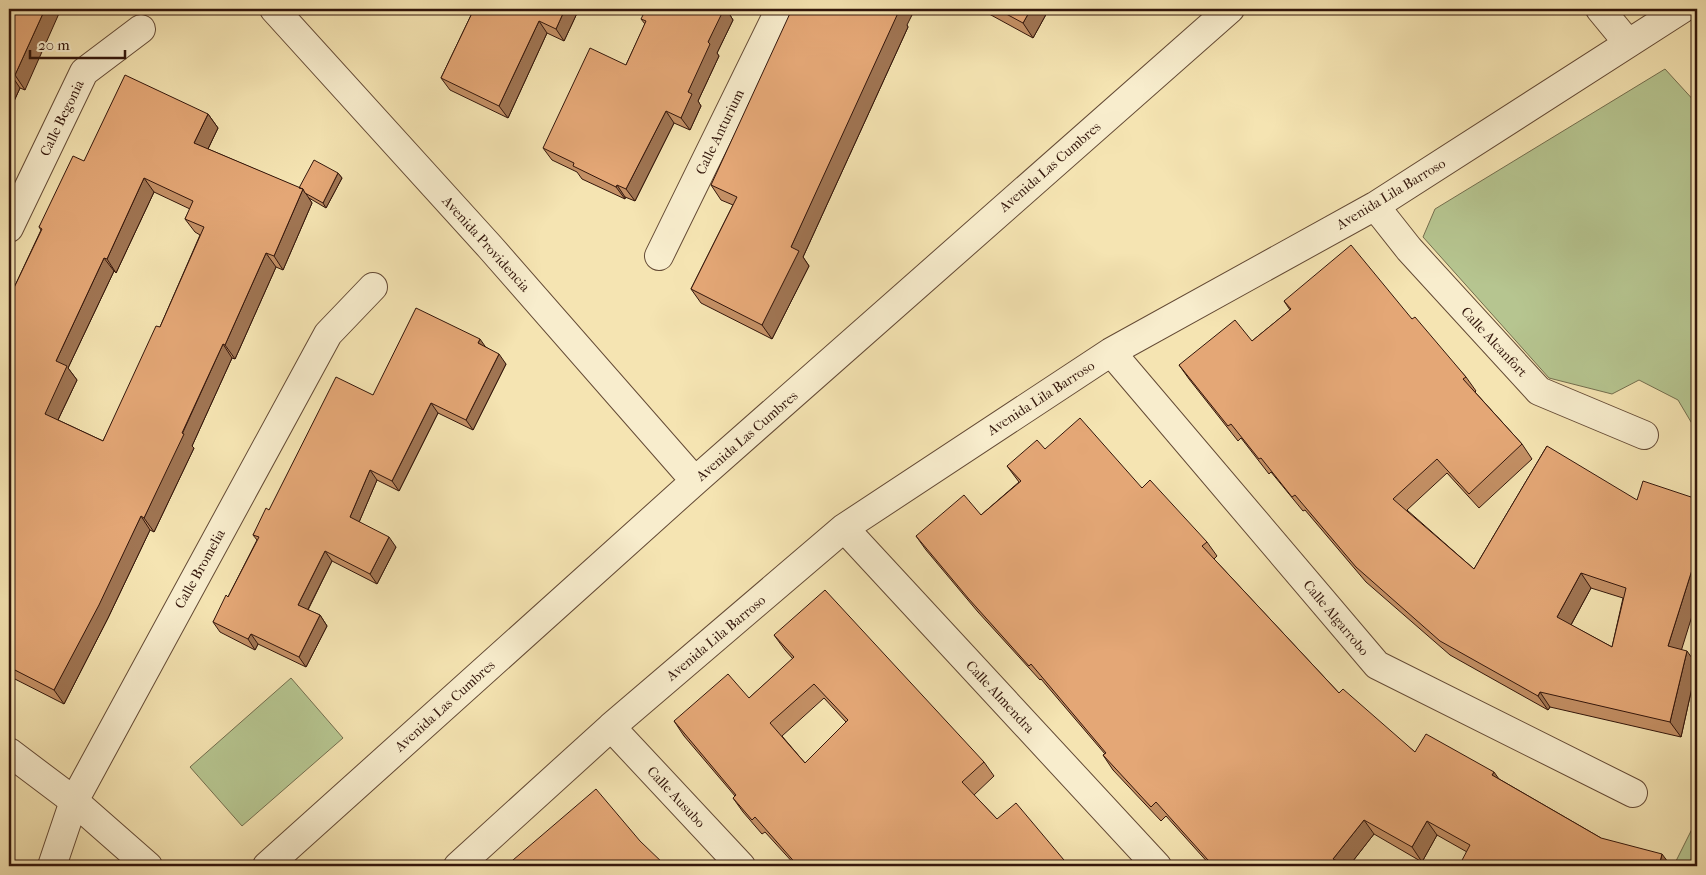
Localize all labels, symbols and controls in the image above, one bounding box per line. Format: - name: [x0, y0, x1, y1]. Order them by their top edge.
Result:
- scale bar: [30, 28, 125, 60]
- text: 20 m: [38, 36, 70, 54]
- street label: Calle Begonia: [36, 77, 88, 159]
- street label: Calle Anturium: [692, 86, 748, 178]
- street label: Avenida Las Cumbres: [995, 118, 1104, 216]
- street label: Avenida Lila Barroso: [1332, 155, 1449, 234]
- street label: Avenida Providencia: [438, 192, 534, 296]
- street label: Calle Alcanfort: [1457, 303, 1531, 381]
- street label: Avenida Lila Barroso: [983, 357, 1098, 440]
- street label: Avenida Las Cumbres: [692, 387, 801, 485]
- street label: Calle Bromelia: [171, 526, 229, 612]
- street label: Calle Algarrobo: [1299, 577, 1373, 659]
- street label: Avenida Lila Barroso: [662, 592, 769, 685]
- street label: Avenida Las Cumbres: [391, 657, 499, 756]
- street label: Calle Almendra: [962, 657, 1038, 737]
- street label: Calle Ausubo: [643, 763, 709, 831]

